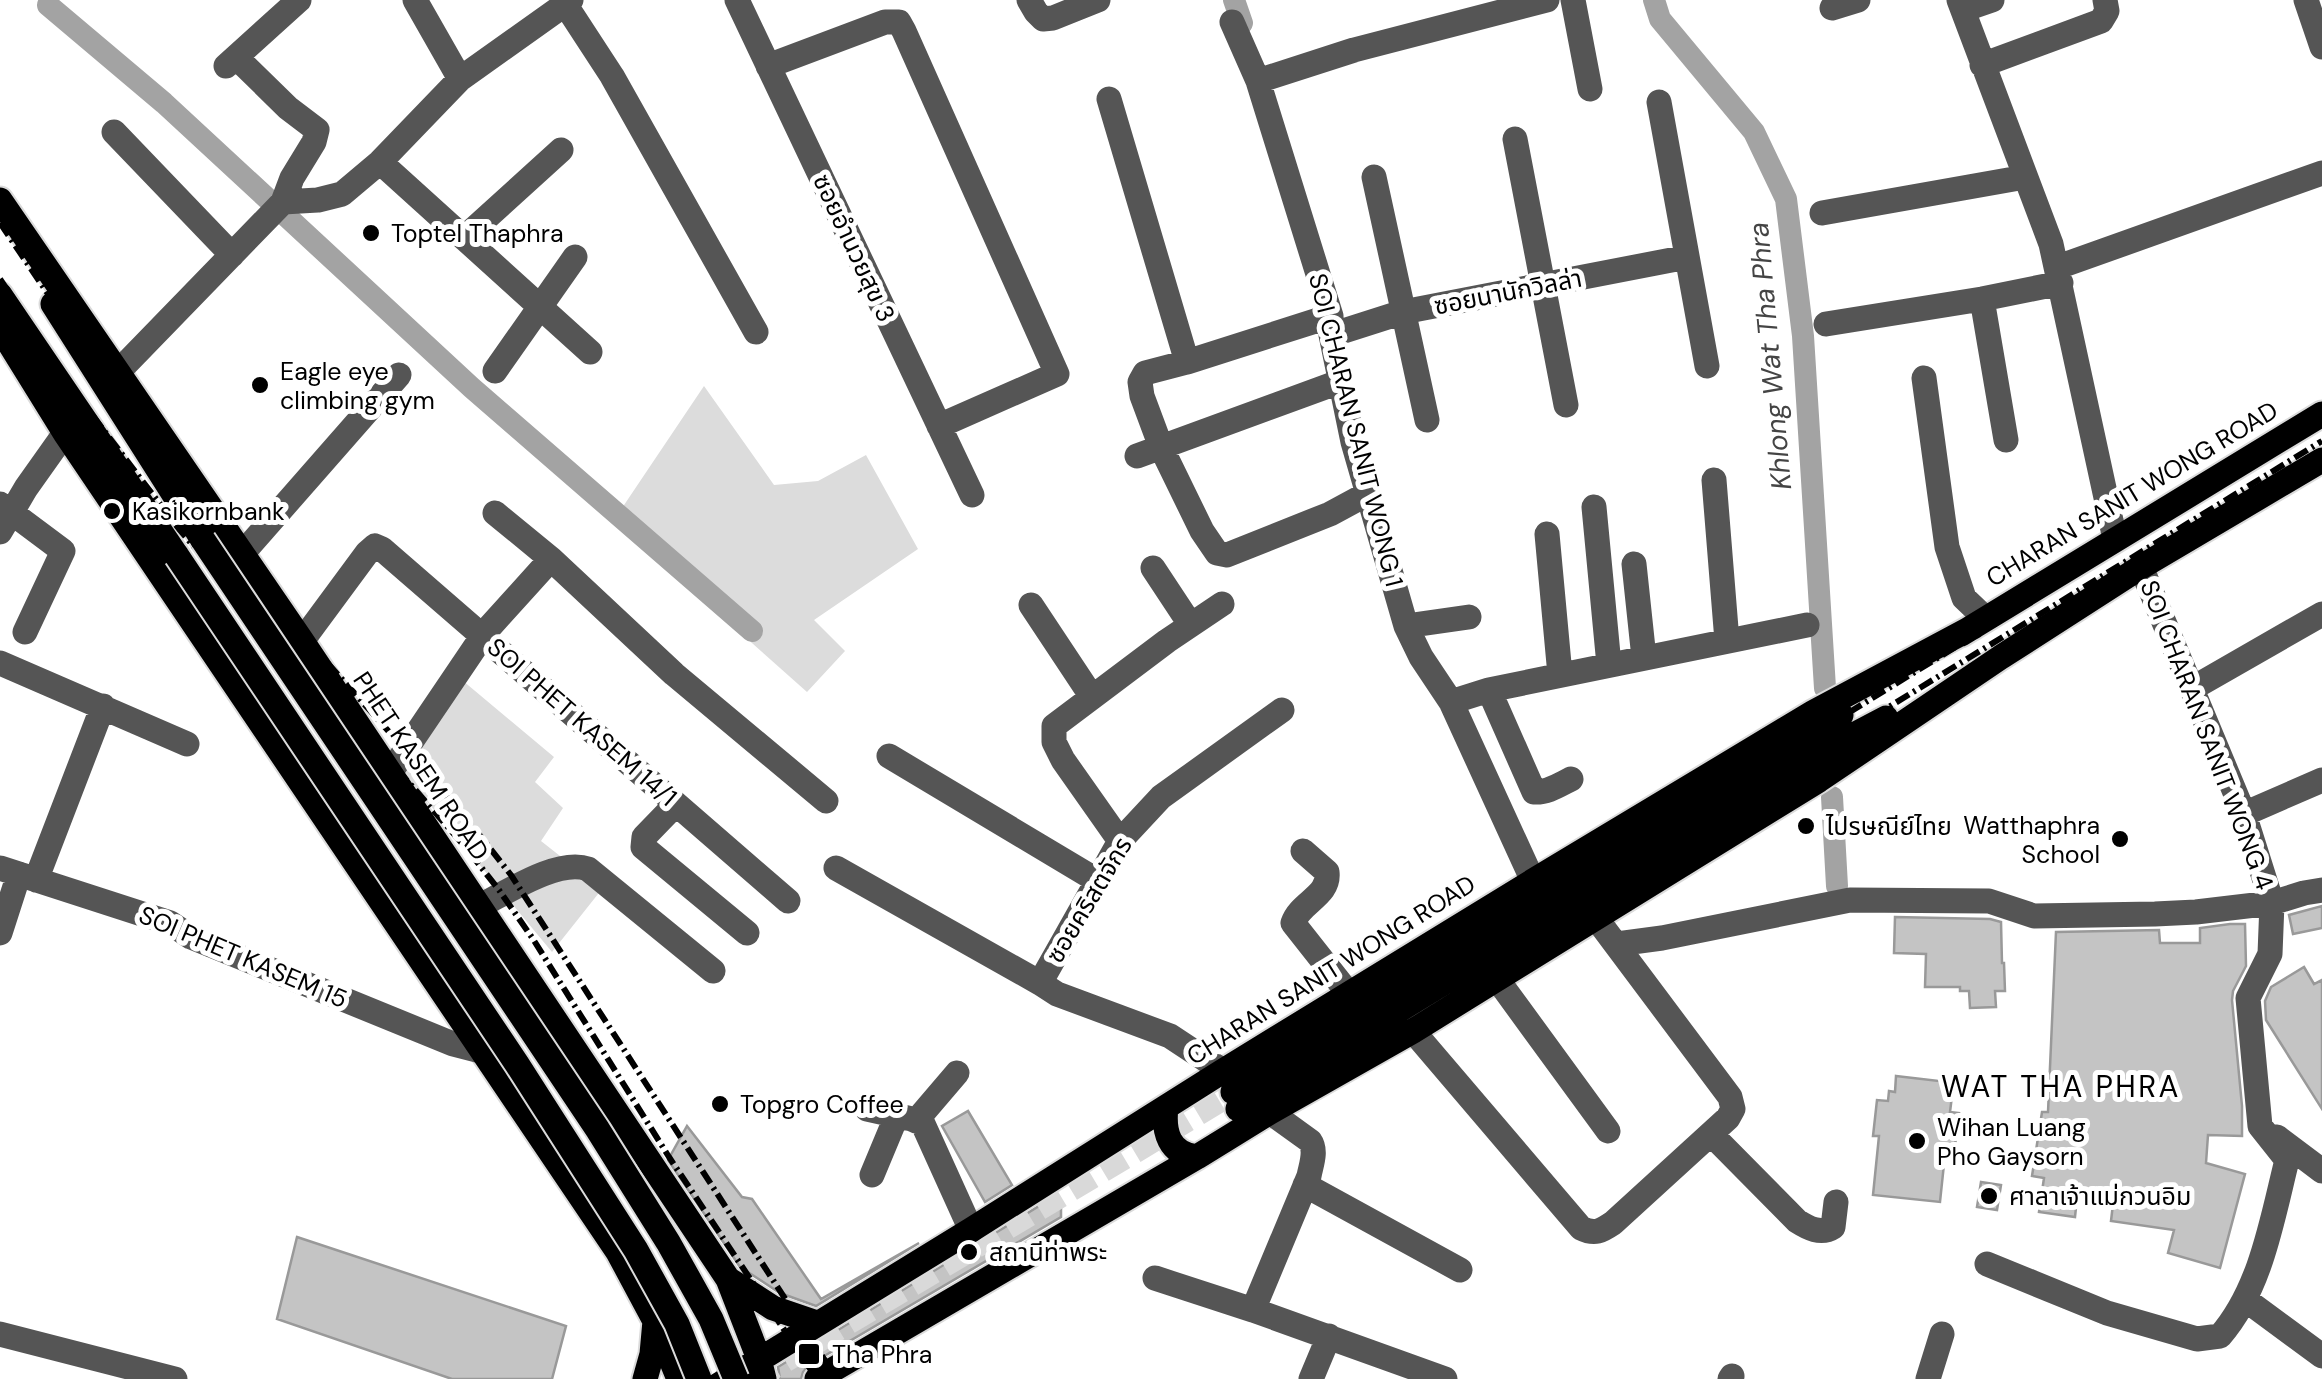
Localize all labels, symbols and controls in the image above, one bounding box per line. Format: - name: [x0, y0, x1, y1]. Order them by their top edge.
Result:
- street label: ซอยอำนวยสุข 3: [805, 169, 903, 327]
- place label: Toptel Thaphra: [391, 217, 564, 250]
- water label: Khlong Wat Tha Phra: [1740, 221, 1800, 491]
- marker: Toptel Thaphra: [360, 222, 382, 244]
- street label: ซอยนานักวิลล่า: [1431, 262, 1585, 322]
- street label: SOI CHARAN SANIT WONG 1: [1301, 270, 1411, 590]
- place label: Eagle eye climbing gym: [280, 355, 435, 417]
- marker: Eagle eye climbing gym: [249, 374, 271, 396]
- street label: CHARAN SANIT WONG ROAD: [1980, 394, 2284, 594]
- place label: Kasikornbank: [132, 495, 285, 528]
- marker: Kasikornbank: [101, 500, 123, 522]
- street label: SOI CHARAN SANIT WONG 4: [2133, 575, 2281, 895]
- street label: SOI PHET KASEM 14/1: [480, 631, 684, 813]
- street label: PHET KASEM ROAD: [346, 665, 496, 867]
- place label: Watthaphra School: [1963, 809, 2100, 871]
- place label: ไปรษณีย์ไทย: [1825, 810, 1952, 843]
- marker: ไปรษณีย์ไทย: [1795, 815, 1817, 837]
- marker: Watthaphra School: [2109, 828, 2131, 850]
- street label: ซอยคริสตจักร: [1038, 831, 1140, 969]
- street label: CHARAN SANIT WONG ROAD: [1180, 867, 1482, 1073]
- street label: SOI PHET KASEM 15: [134, 898, 352, 1016]
- district label: WAT THA PHRA: [1941, 1067, 2181, 1106]
- place label: Topgro Coffee: [740, 1088, 904, 1121]
- marker: Topgro Coffee: [709, 1093, 731, 1115]
- place label: Wihan Luang Pho Gaysorn: [1937, 1111, 2086, 1173]
- marker: Wihan Luang Pho Gaysorn: [1906, 1130, 1928, 1152]
- place label: ศาลาเจ้าแม่กวนอิม: [2009, 1180, 2191, 1213]
- marker: ศาลาเจ้าแม่กวนอิม: [1978, 1185, 2000, 1207]
- place label: สถานีท่าพระ: [989, 1236, 1107, 1269]
- marker: สถานีท่าพระ: [958, 1241, 980, 1263]
- place label: Tha Phra: [832, 1338, 932, 1371]
- marker: Tha Phra: [796, 1341, 822, 1367]

